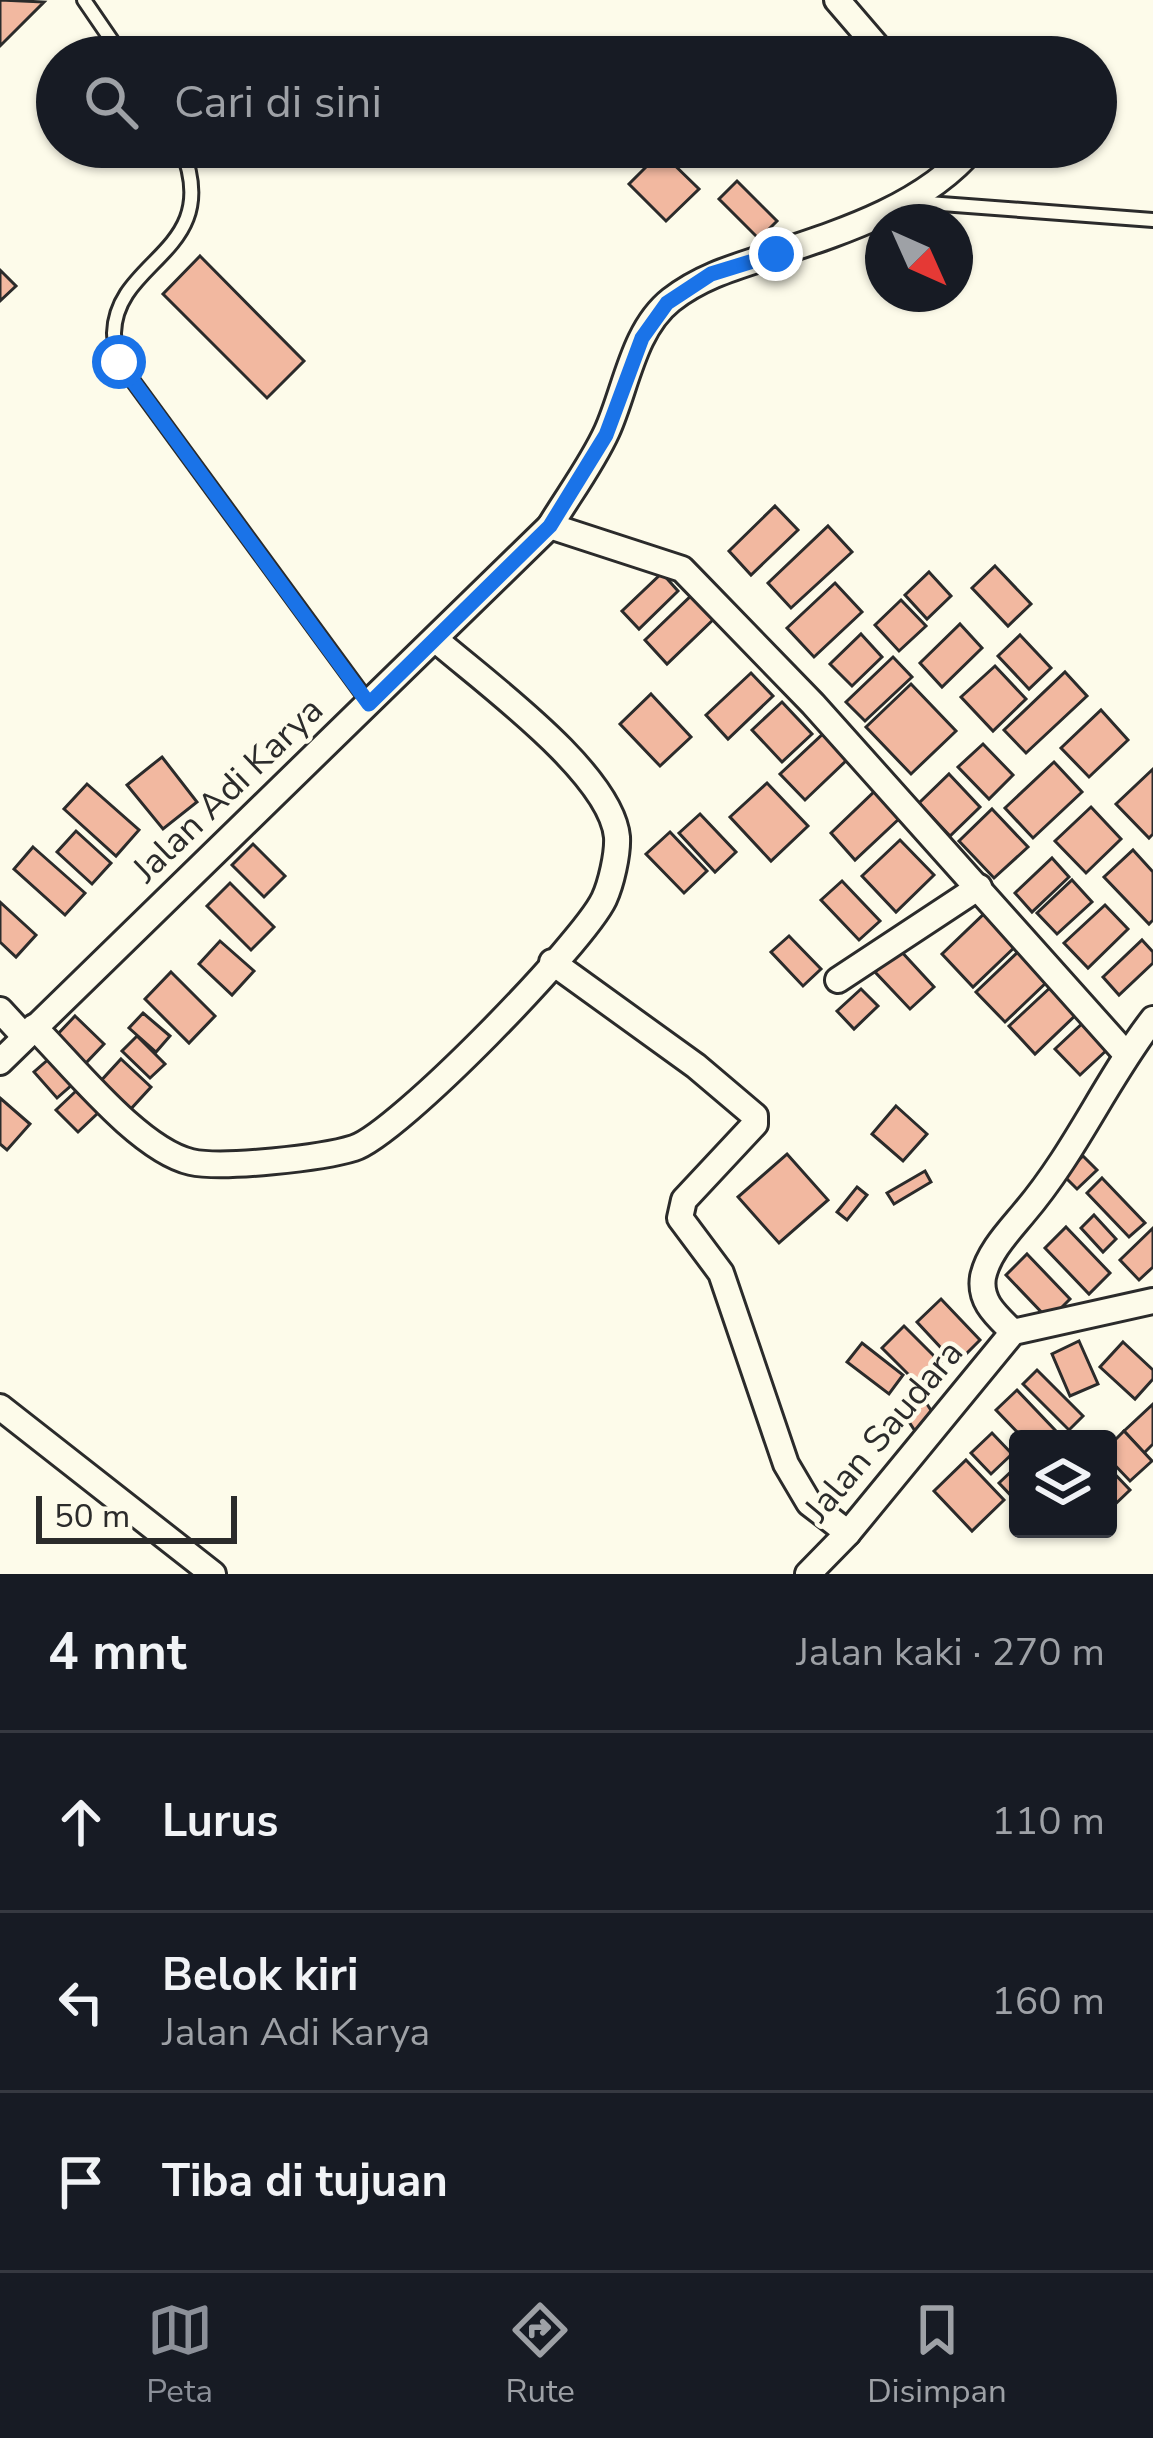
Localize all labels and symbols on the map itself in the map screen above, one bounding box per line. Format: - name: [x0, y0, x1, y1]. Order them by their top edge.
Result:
- north arrow: [865, 204, 973, 312]
- route end: [749, 227, 803, 281]
- route start: [92, 335, 146, 389]
- street label: Jalan Adi Karya: [121, 686, 334, 894]
- street label: Jalan Saudara: [793, 1330, 975, 1533]
- scale bar: [36, 1490, 237, 1543]

